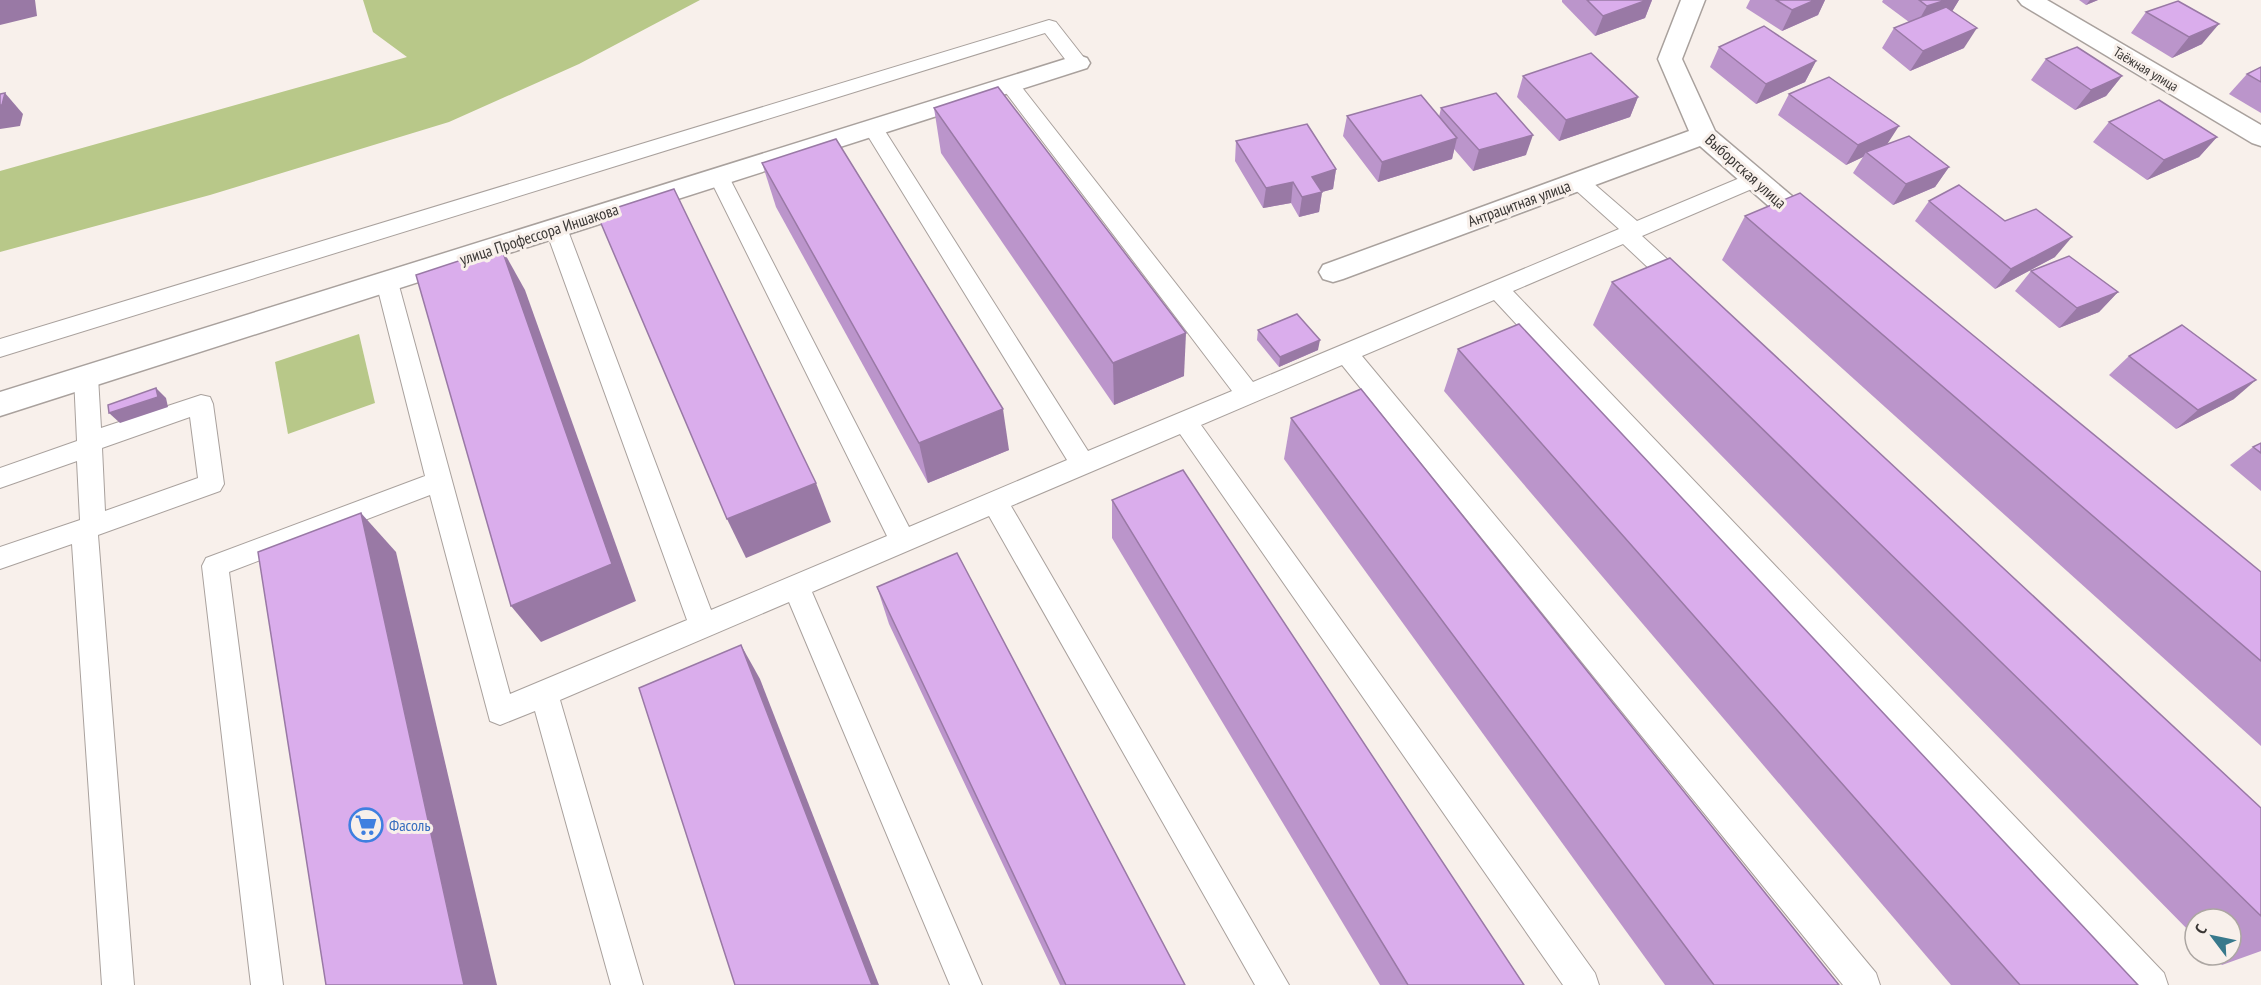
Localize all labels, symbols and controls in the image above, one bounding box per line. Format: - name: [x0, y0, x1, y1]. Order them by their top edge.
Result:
- street label: Таёжная улица: [2110, 43, 2182, 95]
- street label: Выборгская улица: [1701, 129, 1791, 213]
- street label: Антрацитная улица: [1465, 175, 1573, 231]
- street label: улица Профессора Иншакова: [457, 199, 621, 269]
- supermarket icon: Фасоль: [348, 807, 384, 843]
- place label: Фасоль: [389, 815, 430, 835]
- north arrow: [2183, 907, 2243, 967]
- text: С: [2190, 920, 2211, 937]

